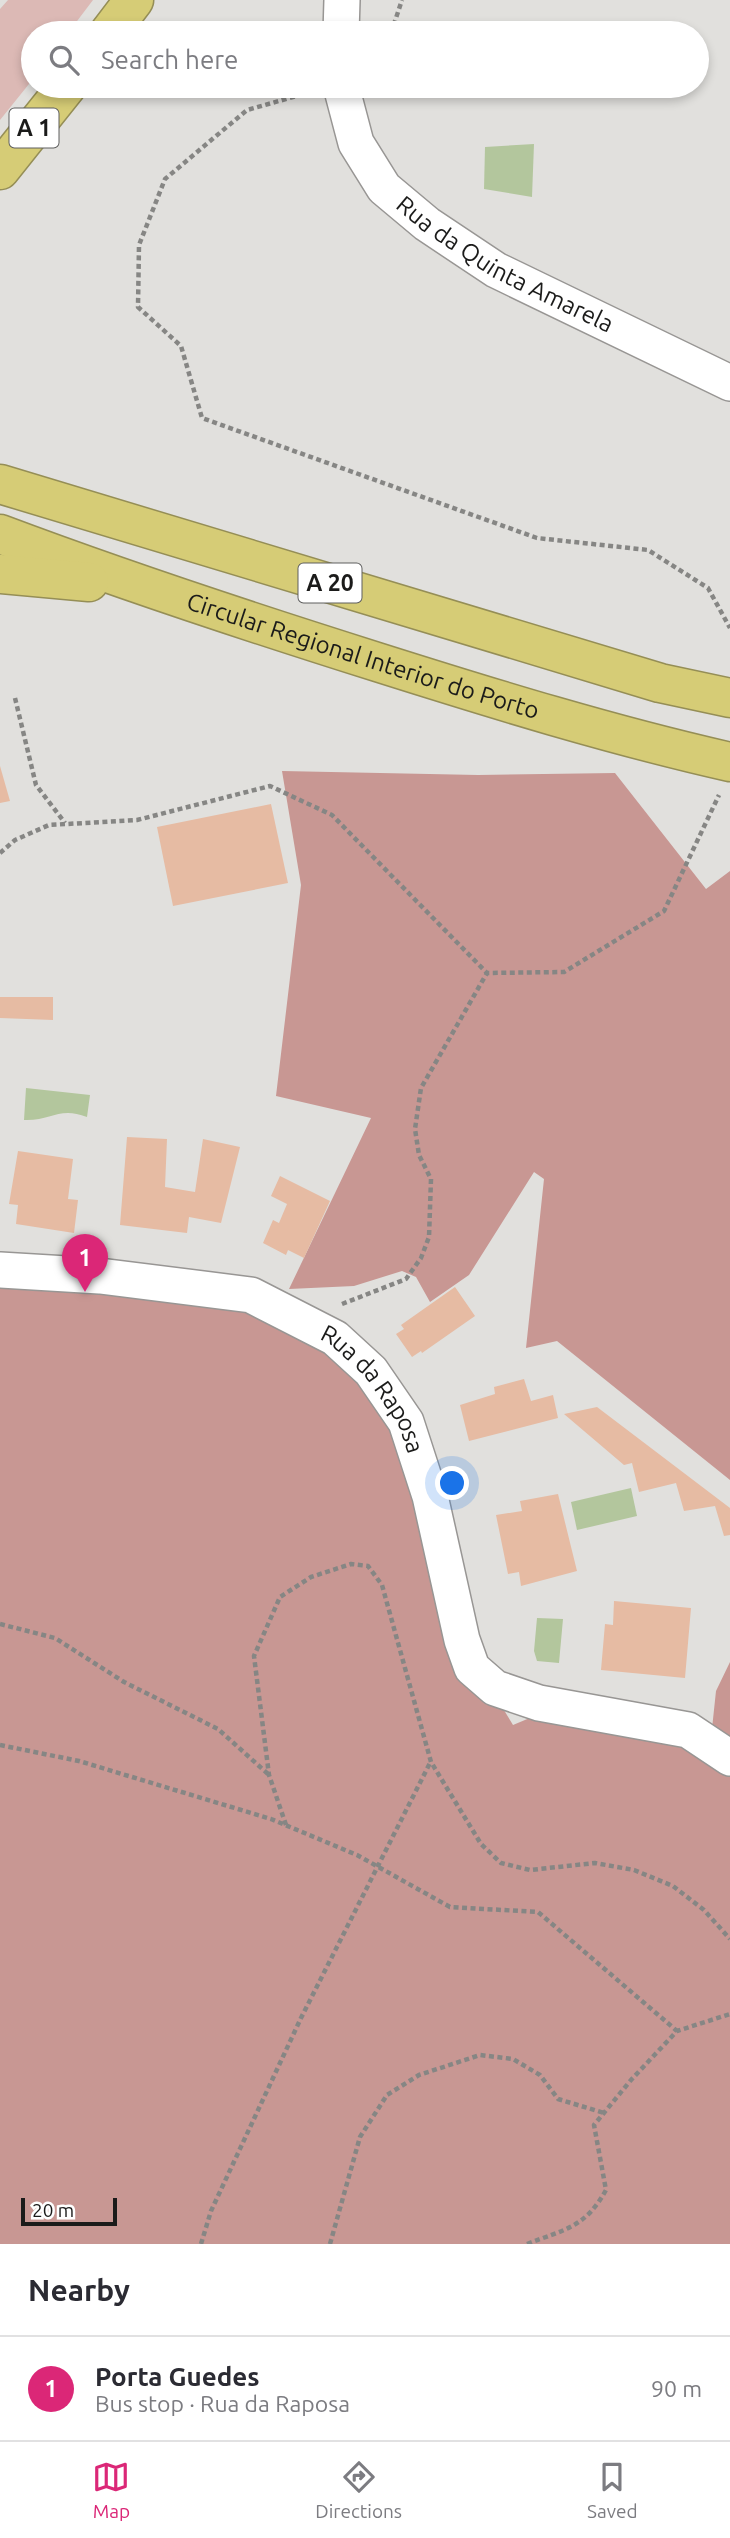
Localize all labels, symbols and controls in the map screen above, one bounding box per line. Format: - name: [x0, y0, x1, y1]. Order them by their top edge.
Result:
- search box: [21, 21, 709, 98]
- icon: search: [45, 41, 83, 79]
- text: Search here: [101, 45, 238, 74]
- road number: A 1: [9, 108, 58, 148]
- street label: Rua da Quinta Amarela: [391, 190, 618, 338]
- road number: A 20: [298, 564, 362, 603]
- street label: Circular Regional Interior do Porto: [183, 587, 542, 724]
- pin: 1: [62, 1234, 108, 1292]
- street label: Rua da Raposa: [317, 1319, 429, 1456]
- your location: [435, 1466, 469, 1500]
- scale bar: [21, 2195, 117, 2227]
- text: 20 m: [32, 2199, 74, 2221]
- text: Nearby: [28, 2273, 130, 2307]
- text: Porta Guedes: [95, 2362, 260, 2391]
- text: 1: [45, 2376, 57, 2401]
- text: 90 m: [651, 2376, 702, 2401]
- text: Bus stop · Rua da Raposa: [95, 2391, 350, 2416]
- tab: Map: [92, 2458, 130, 2522]
- tab: Directions: [315, 2458, 402, 2522]
- tab: Saved: [587, 2458, 638, 2522]

